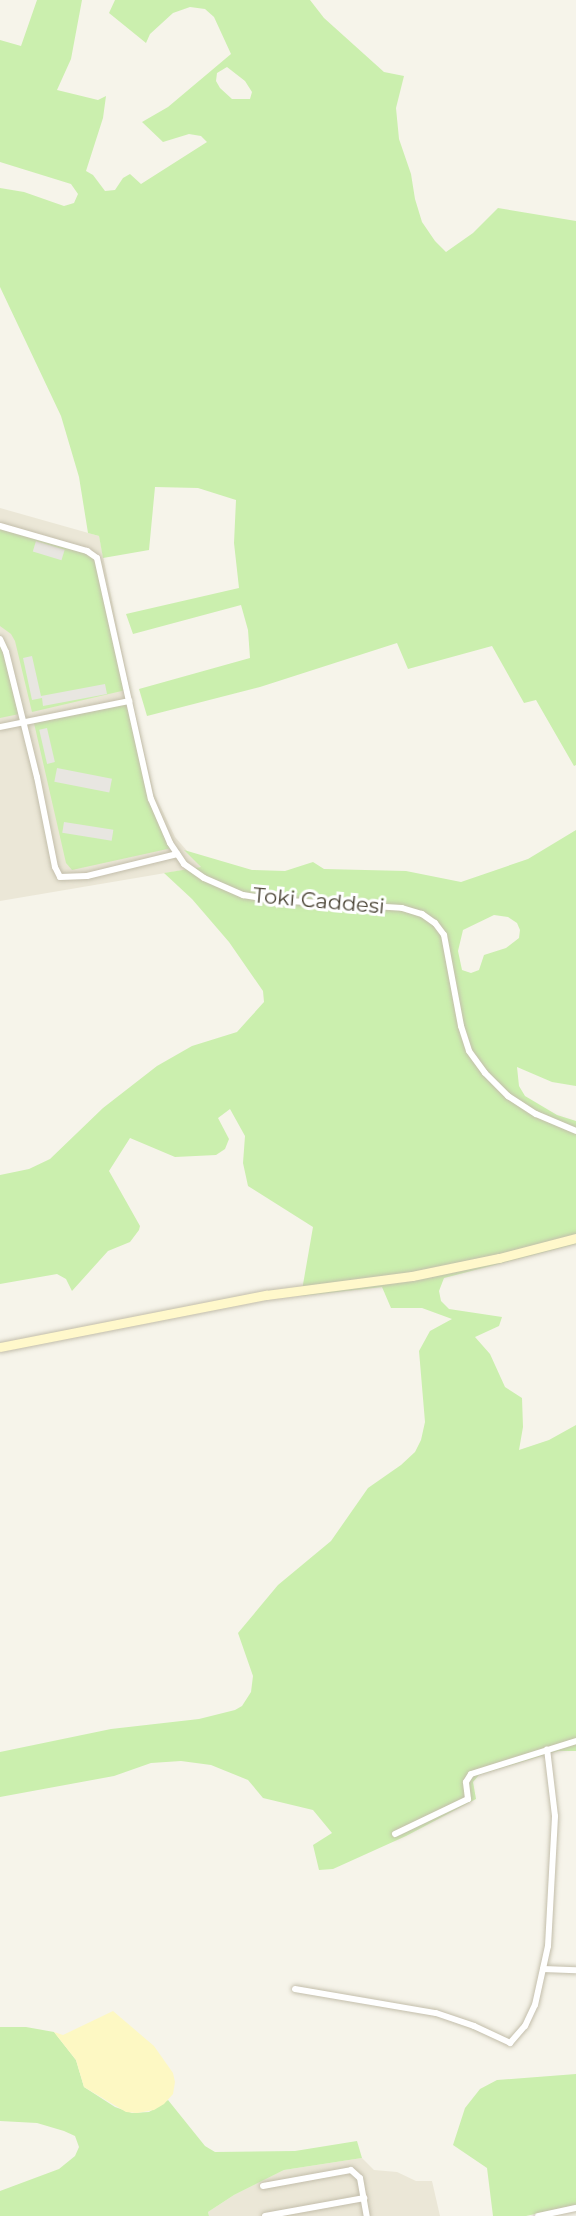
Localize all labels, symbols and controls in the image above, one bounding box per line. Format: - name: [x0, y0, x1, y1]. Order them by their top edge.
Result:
- street label: Toki Caddesi: [252, 883, 386, 919]

